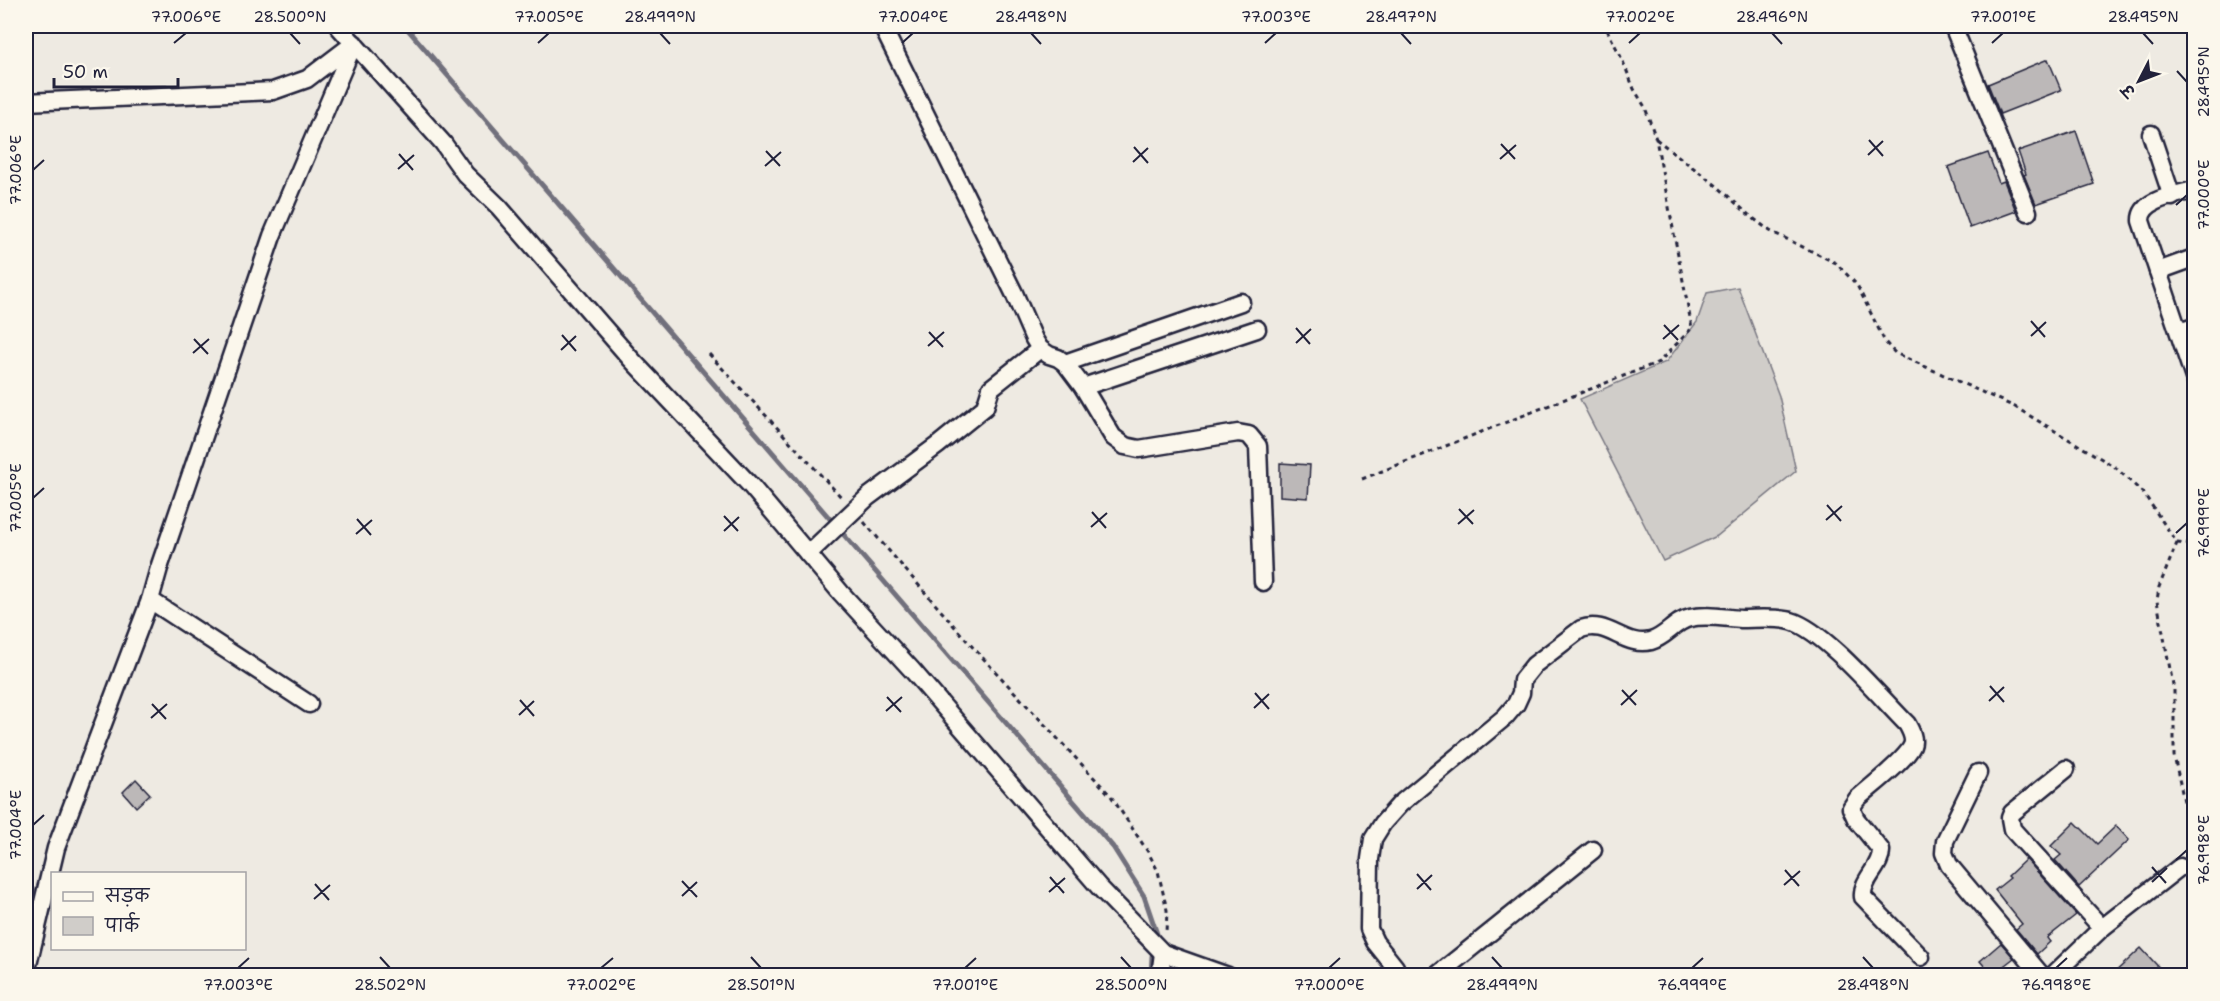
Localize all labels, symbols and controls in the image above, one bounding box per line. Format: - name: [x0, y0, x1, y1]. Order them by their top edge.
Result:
- text: 77.006°E: [151, 7, 221, 27]
- text: 28.500°N: [253, 7, 327, 27]
- text: 77.005°E: [514, 7, 584, 27]
- text: 28.499°N: [624, 7, 696, 27]
- text: 77.004°E: [878, 7, 948, 27]
- text: 28.498°N: [995, 7, 1067, 27]
- text: 77.003°E: [1241, 7, 1311, 27]
- text: 28.497°N: [1365, 7, 1437, 27]
- text: 77.002°E: [1605, 7, 1675, 27]
- text: 28.496°N: [1736, 7, 1808, 27]
- text: 77.001°E: [1970, 7, 2036, 27]
- text: 28.495°N: [2107, 7, 2179, 27]
- text: 28.495°N: [2194, 46, 2214, 118]
- scale bar: [54, 51, 178, 89]
- north arrow: [2109, 51, 2169, 111]
- text: 50 m: [63, 60, 108, 84]
- text: उ: [2116, 79, 2141, 103]
- text: 77.006°E: [6, 135, 26, 205]
- text: 77.000°E: [2194, 160, 2214, 230]
- text: 77.005°E: [6, 463, 26, 533]
- text: 76.999°E: [2194, 488, 2214, 558]
- text: 77.004°E: [6, 790, 26, 860]
- text: 76.998°E: [2194, 815, 2214, 885]
- legend: [51, 872, 246, 950]
- text: सड़क: [104, 884, 150, 908]
- text: पार्क: [104, 912, 140, 938]
- text: 77.003°E: [203, 975, 273, 995]
- text: 28.502°N: [354, 975, 426, 995]
- text: 77.002°E: [566, 975, 636, 995]
- text: 28.501°N: [727, 975, 795, 995]
- text: 77.001°E: [932, 975, 998, 995]
- text: 28.500°N: [1094, 975, 1168, 995]
- text: 77.000°E: [1294, 975, 1364, 995]
- text: 28.499°N: [1466, 975, 1538, 995]
- text: 76.999°E: [1657, 975, 1727, 995]
- text: 28.498°N: [1837, 975, 1909, 995]
- text: 76.998°E: [2021, 975, 2091, 995]

